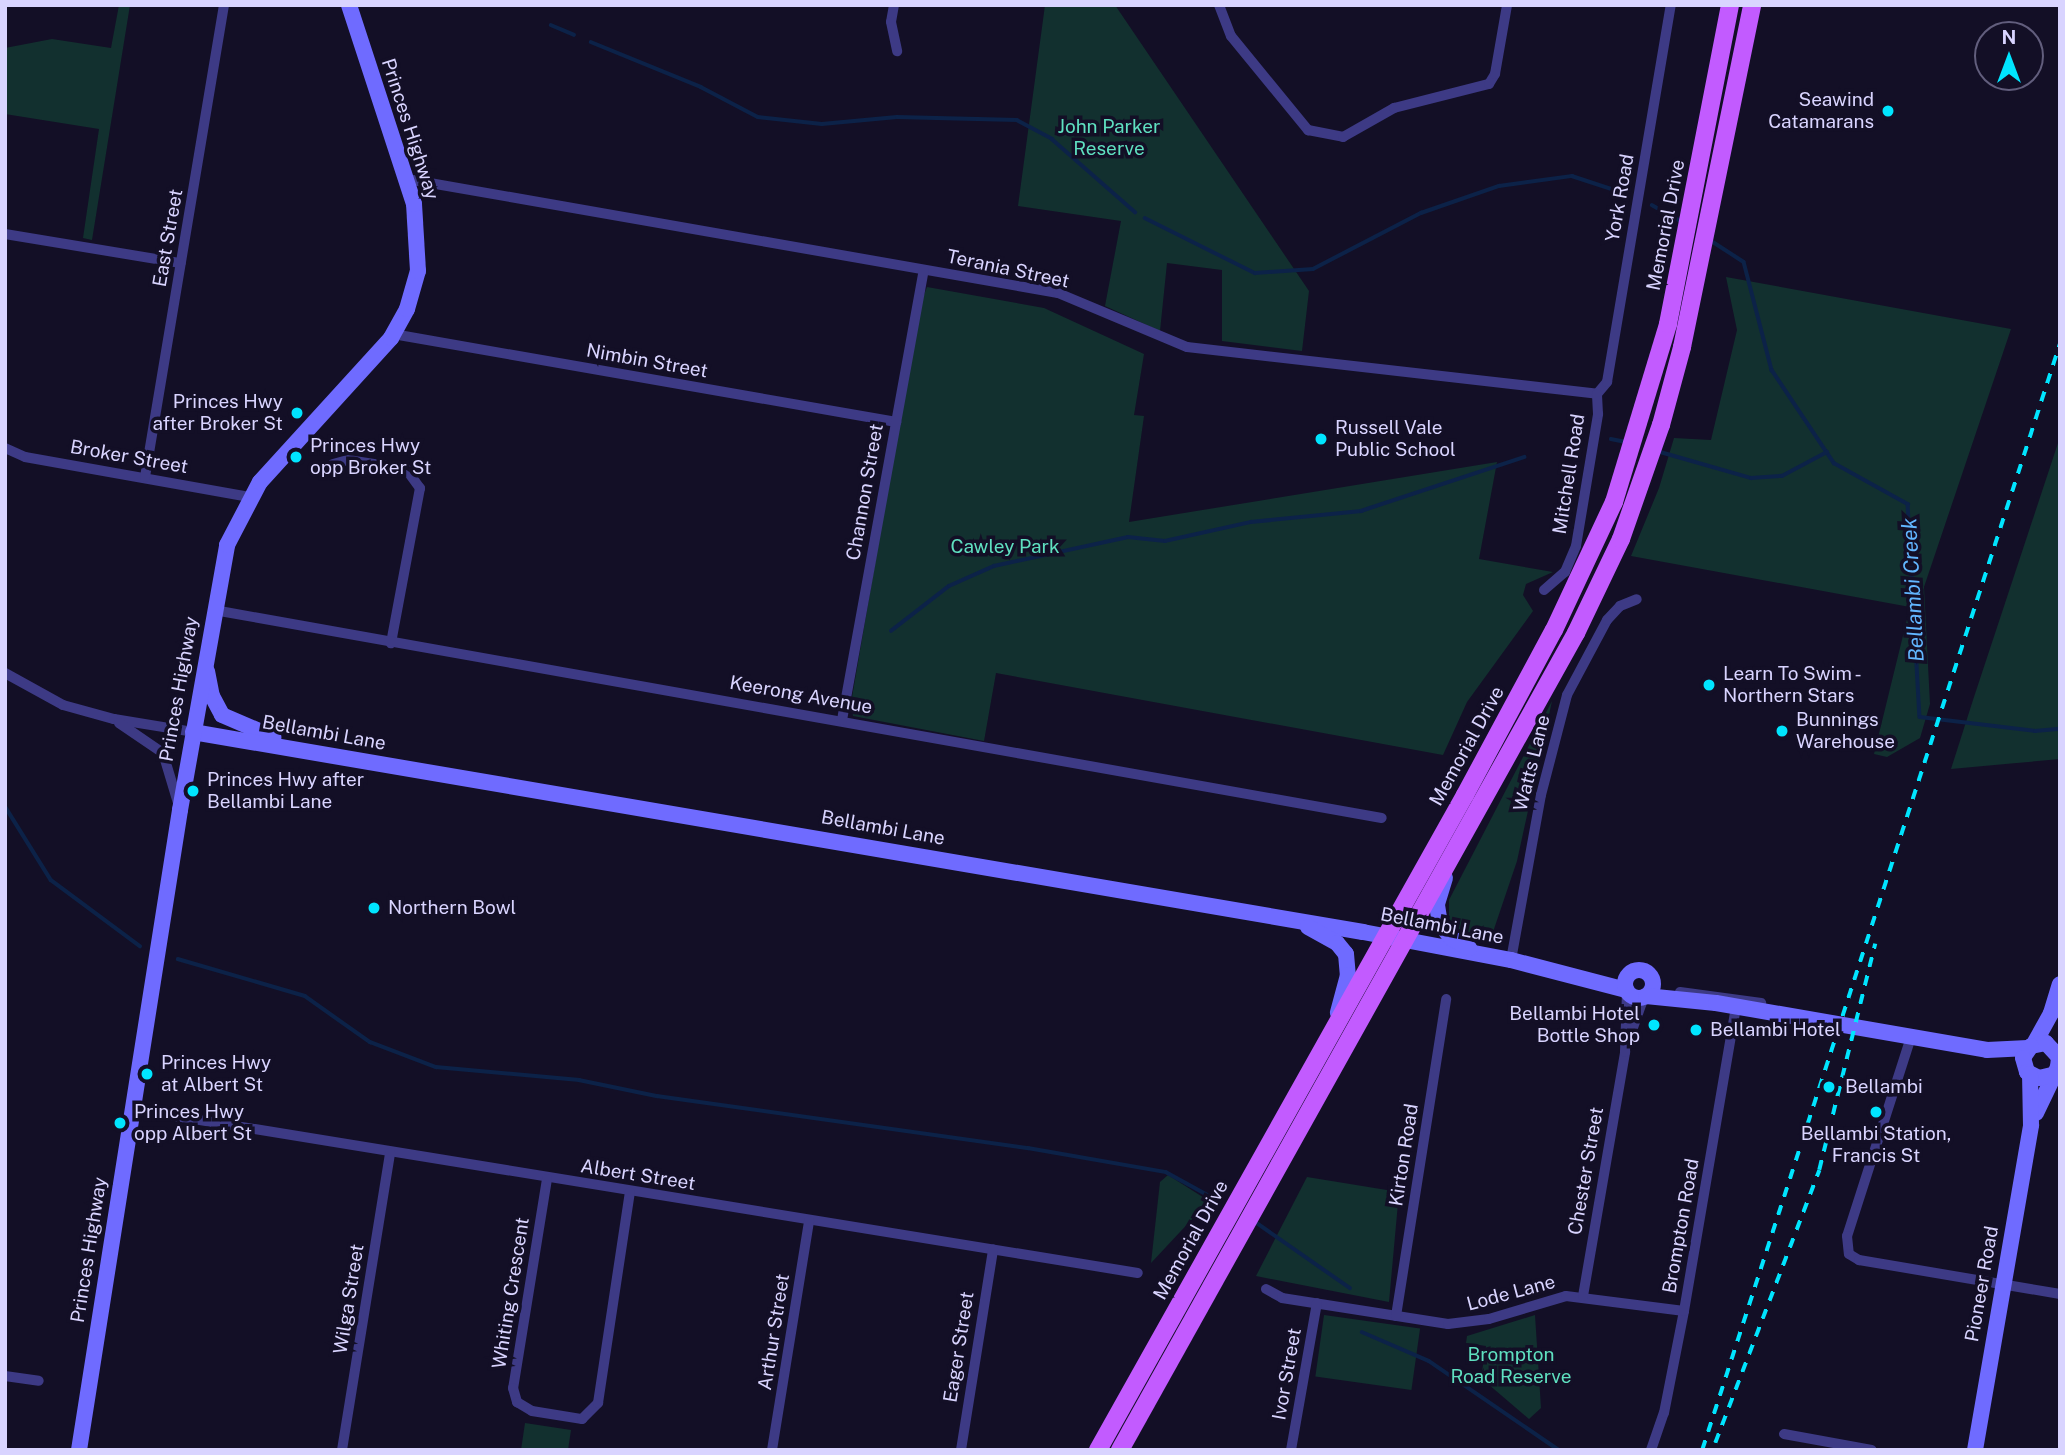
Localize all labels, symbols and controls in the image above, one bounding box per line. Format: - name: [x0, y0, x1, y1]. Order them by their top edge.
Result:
- north arrow: [1974, 21, 2044, 91]
- text: N: [2002, 26, 2016, 48]
- street label: Princes Highway: [376, 56, 444, 202]
- place label: Seawind Catamarans: [1768, 89, 1874, 133]
- marker: Seawind Catamarans: [1880, 103, 1896, 119]
- park label: John Parker Reserve: [1058, 116, 1160, 160]
- street label: York Road: [1601, 152, 1639, 244]
- street label: Memorial Drive: [1642, 157, 1690, 293]
- street label: East Street: [148, 187, 188, 289]
- street label: Terania Street: [945, 245, 1071, 293]
- street label: Nimbin Street: [585, 339, 709, 383]
- place label: Princes Hwy after Broker St: [152, 391, 283, 435]
- marker: Princes Hwy after Broker St: [289, 405, 305, 421]
- street label: Mitchell Road: [1548, 412, 1590, 536]
- place label: Russell Vale Public School: [1335, 417, 1456, 461]
- street label: Channon Street: [842, 422, 888, 562]
- marker: Russell Vale Public School: [1313, 431, 1329, 447]
- street label: Broker Street: [68, 435, 190, 479]
- place label: Princes Hwy opp Broker St: [310, 435, 432, 479]
- marker: Princes Hwy opp Broker St: [288, 449, 304, 465]
- water label: Bellambi Creek: [1897, 517, 1929, 663]
- park label: Cawley Park: [950, 536, 1060, 558]
- street label: Princes Highway: [155, 615, 203, 763]
- place label: Learn To Swim - Northern Stars: [1723, 663, 1864, 707]
- street label: Keerong Avenue: [728, 671, 874, 719]
- marker: Learn To Swim - Northern Stars: [1701, 677, 1717, 693]
- street label: Memorial Drive: [1425, 682, 1509, 810]
- place label: Bunnings Warehouse: [1796, 709, 1895, 753]
- street label: Bellambi Lane: [260, 711, 388, 755]
- street label: Watts Lane: [1509, 713, 1555, 813]
- marker: Bunnings Warehouse: [1774, 723, 1790, 739]
- place label: Princes Hwy after Bellambi Lane: [207, 769, 364, 813]
- marker: Princes Hwy after Bellambi Lane: [185, 783, 201, 799]
- street label: Bellambi Lane: [819, 806, 947, 850]
- place label: Northern Bowl: [388, 897, 516, 919]
- marker: Northern Bowl: [366, 900, 382, 916]
- street label: Bellambi Lane: [1378, 903, 1506, 949]
- place label: Bellambi Hotel Bottle Shop: [1509, 1003, 1640, 1047]
- marker: Bellambi Hotel Bottle Shop: [1646, 1017, 1662, 1033]
- place label: Bellambi Hotel: [1710, 1019, 1841, 1041]
- marker: Bellambi Hotel: [1688, 1022, 1704, 1038]
- place label: Princes Hwy at Albert St: [161, 1052, 271, 1096]
- marker: Princes Hwy at Albert St: [139, 1066, 155, 1082]
- place label: Bellambi: [1845, 1076, 1923, 1098]
- marker: Bellambi: [1819, 1077, 1839, 1097]
- place label: Princes Hwy opp Albert St: [134, 1101, 252, 1145]
- street label: Kirton Road: [1385, 1102, 1423, 1208]
- marker: Bellambi Station, Francis St: [1868, 1104, 1884, 1120]
- street label: Chester Street: [1564, 1105, 1608, 1237]
- marker: Princes Hwy opp Albert St: [112, 1115, 128, 1131]
- place label: Bellambi Station, Francis St: [1801, 1123, 1951, 1167]
- street label: Albert Street: [579, 1155, 697, 1195]
- street label: Brompton Road: [1658, 1157, 1704, 1295]
- street label: Princes Highway: [66, 1176, 112, 1324]
- street label: Memorial Drive: [1149, 1176, 1233, 1304]
- street label: Whiting Crescent: [488, 1216, 534, 1370]
- street label: Pioneer Road: [1961, 1224, 2003, 1344]
- street label: Wilga Street: [329, 1242, 369, 1356]
- street label: Lode Lane: [1464, 1270, 1558, 1316]
- street label: Arthur Street: [754, 1272, 794, 1392]
- street label: Eager Street: [939, 1290, 979, 1404]
- street label: Ivor Street: [1268, 1326, 1306, 1422]
- park label: Brompton Road Reserve: [1450, 1344, 1572, 1388]

